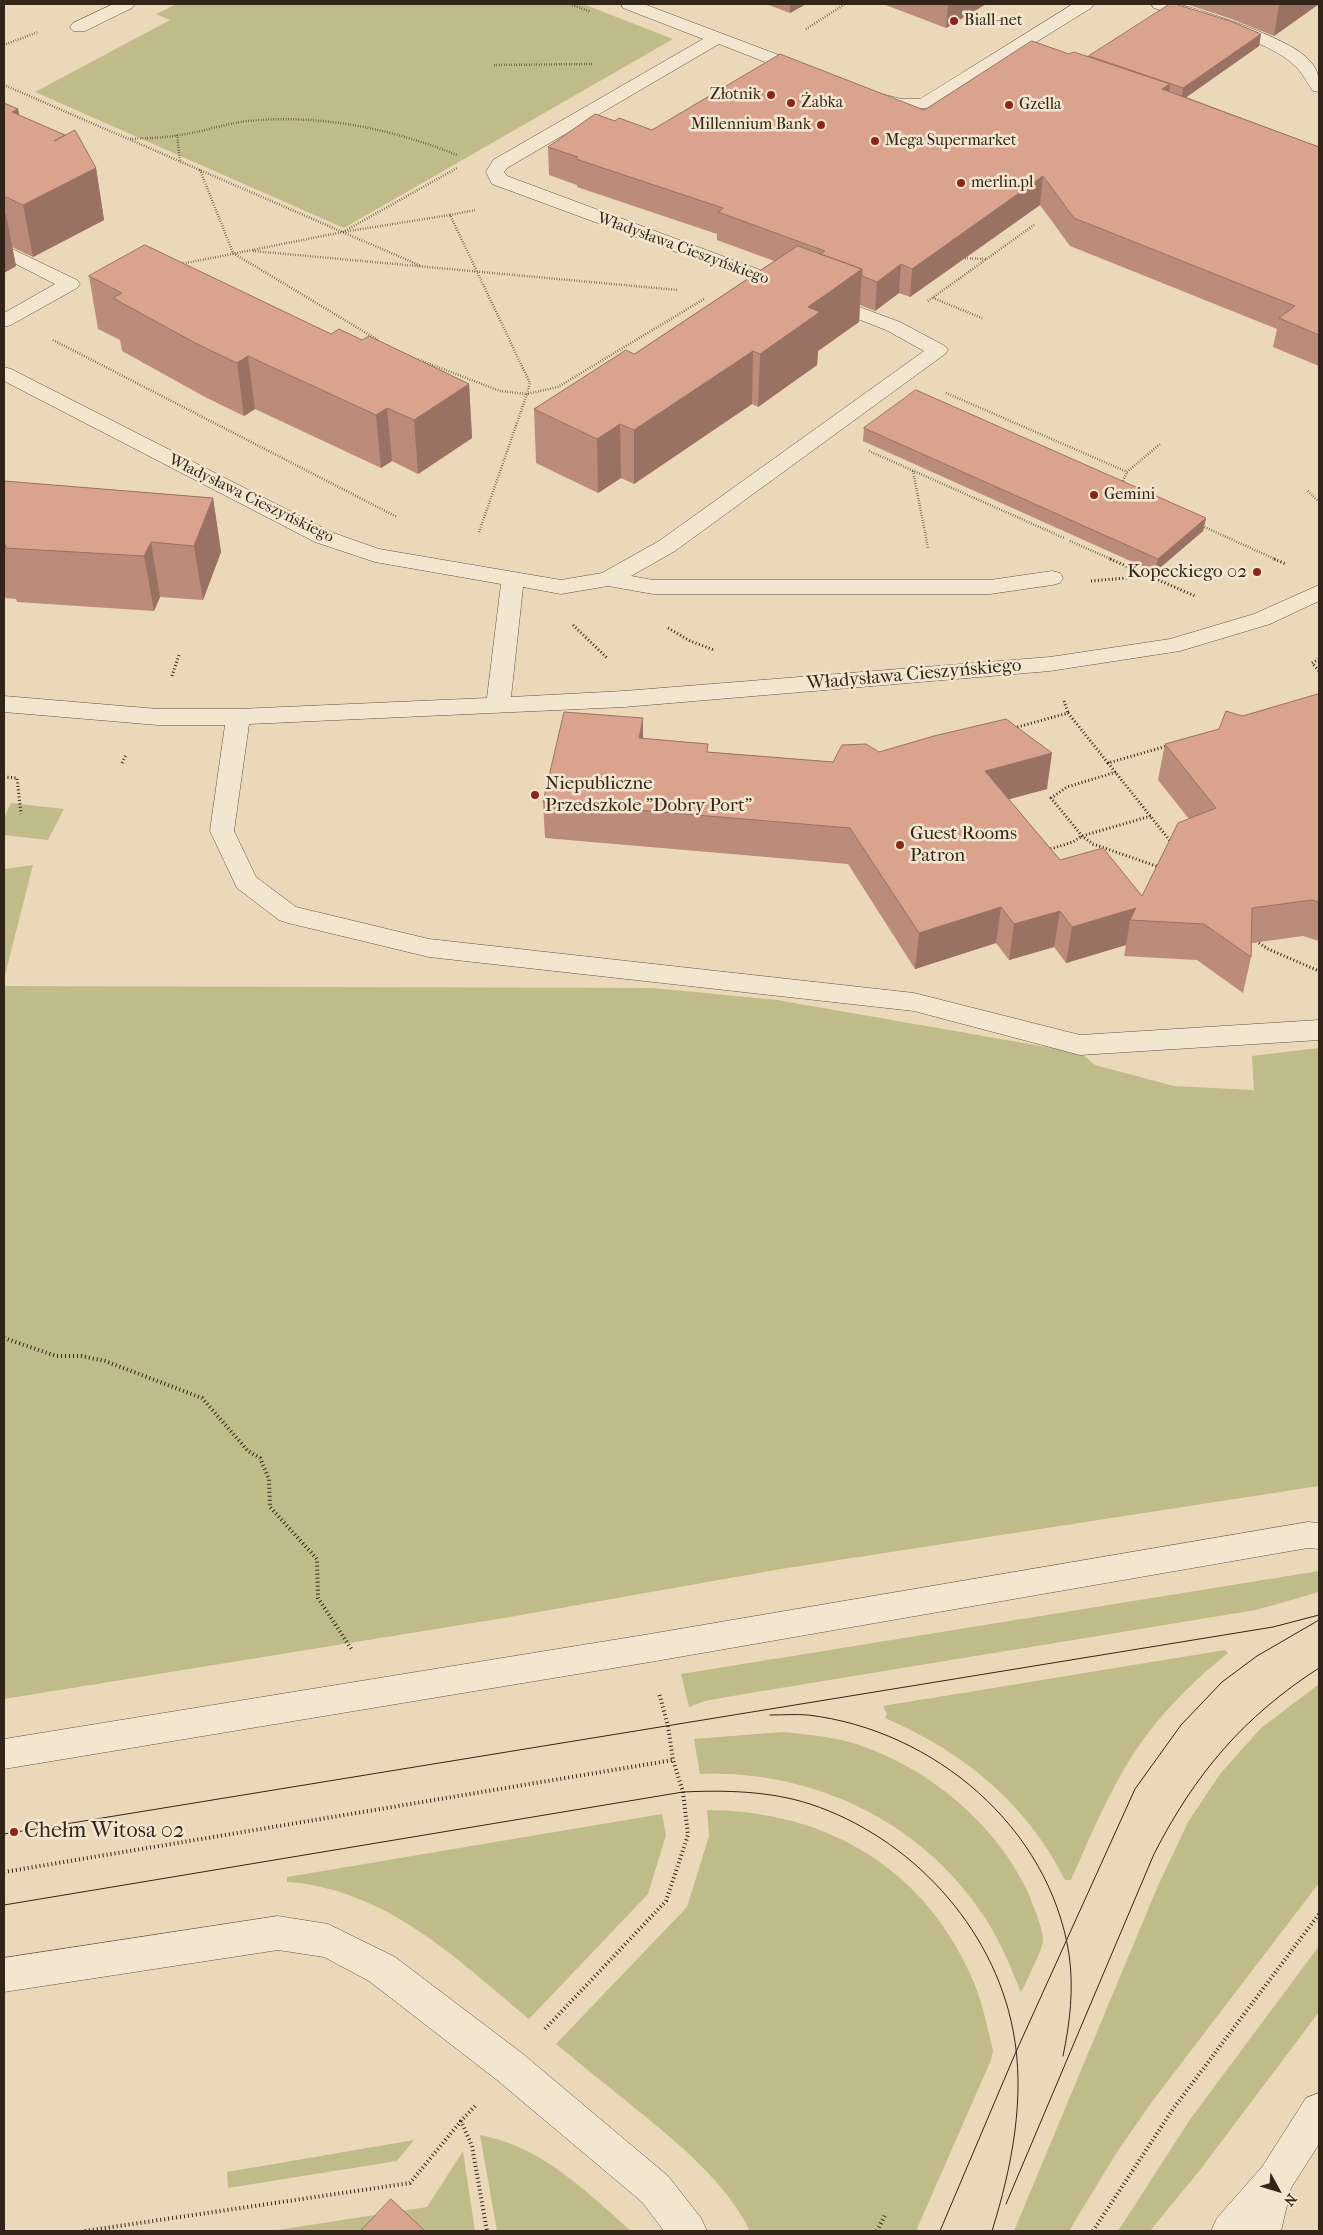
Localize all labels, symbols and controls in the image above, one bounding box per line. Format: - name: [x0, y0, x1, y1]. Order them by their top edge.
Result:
- place label: Biall-net: [964, 11, 1022, 31]
- marker: Biall-net: [948, 15, 960, 27]
- place label: Złotnik: [710, 85, 761, 105]
- marker: Złotnik: [765, 89, 777, 101]
- place label: Żabka: [801, 93, 843, 113]
- place label: Gzella: [1019, 95, 1062, 115]
- marker: Żabka: [785, 97, 797, 109]
- marker: Gzella: [1003, 99, 1015, 111]
- place label: Millennium Bank: [691, 115, 811, 135]
- marker: Millennium Bank: [815, 119, 827, 131]
- place label: Mega Supermarket: [885, 131, 1016, 151]
- marker: Mega Supermarket: [869, 135, 881, 147]
- place label: merlin.pl: [971, 173, 1033, 193]
- marker: merlin.pl: [955, 177, 967, 189]
- street label: Władysława Cieszyńskiego: [594, 209, 772, 289]
- street label: Władysława Cieszyńskiego: [165, 451, 337, 547]
- place label: Gemini: [1104, 485, 1155, 505]
- marker: Gemini: [1088, 489, 1100, 501]
- place label: Kopeckiego 02: [1127, 561, 1247, 583]
- marker: Kopeckiego 02: [1251, 566, 1263, 578]
- street label: Władysława Cieszyńskiego: [806, 654, 1022, 696]
- place label: Niepubliczne Przedszkole "Dobry Port": [545, 773, 752, 817]
- marker: Niepubliczne Przedszkole "Dobry Port": [529, 789, 541, 801]
- place label: Guest Rooms Patron: [910, 823, 1017, 867]
- marker: Guest Rooms Patron: [894, 839, 906, 851]
- place label: Chełm Witosa 02: [24, 1819, 184, 1845]
- marker: Chełm Witosa 02: [8, 1826, 20, 1838]
- north arrow: [1253, 2165, 1303, 2215]
- text: N: [1280, 2190, 1300, 2209]

